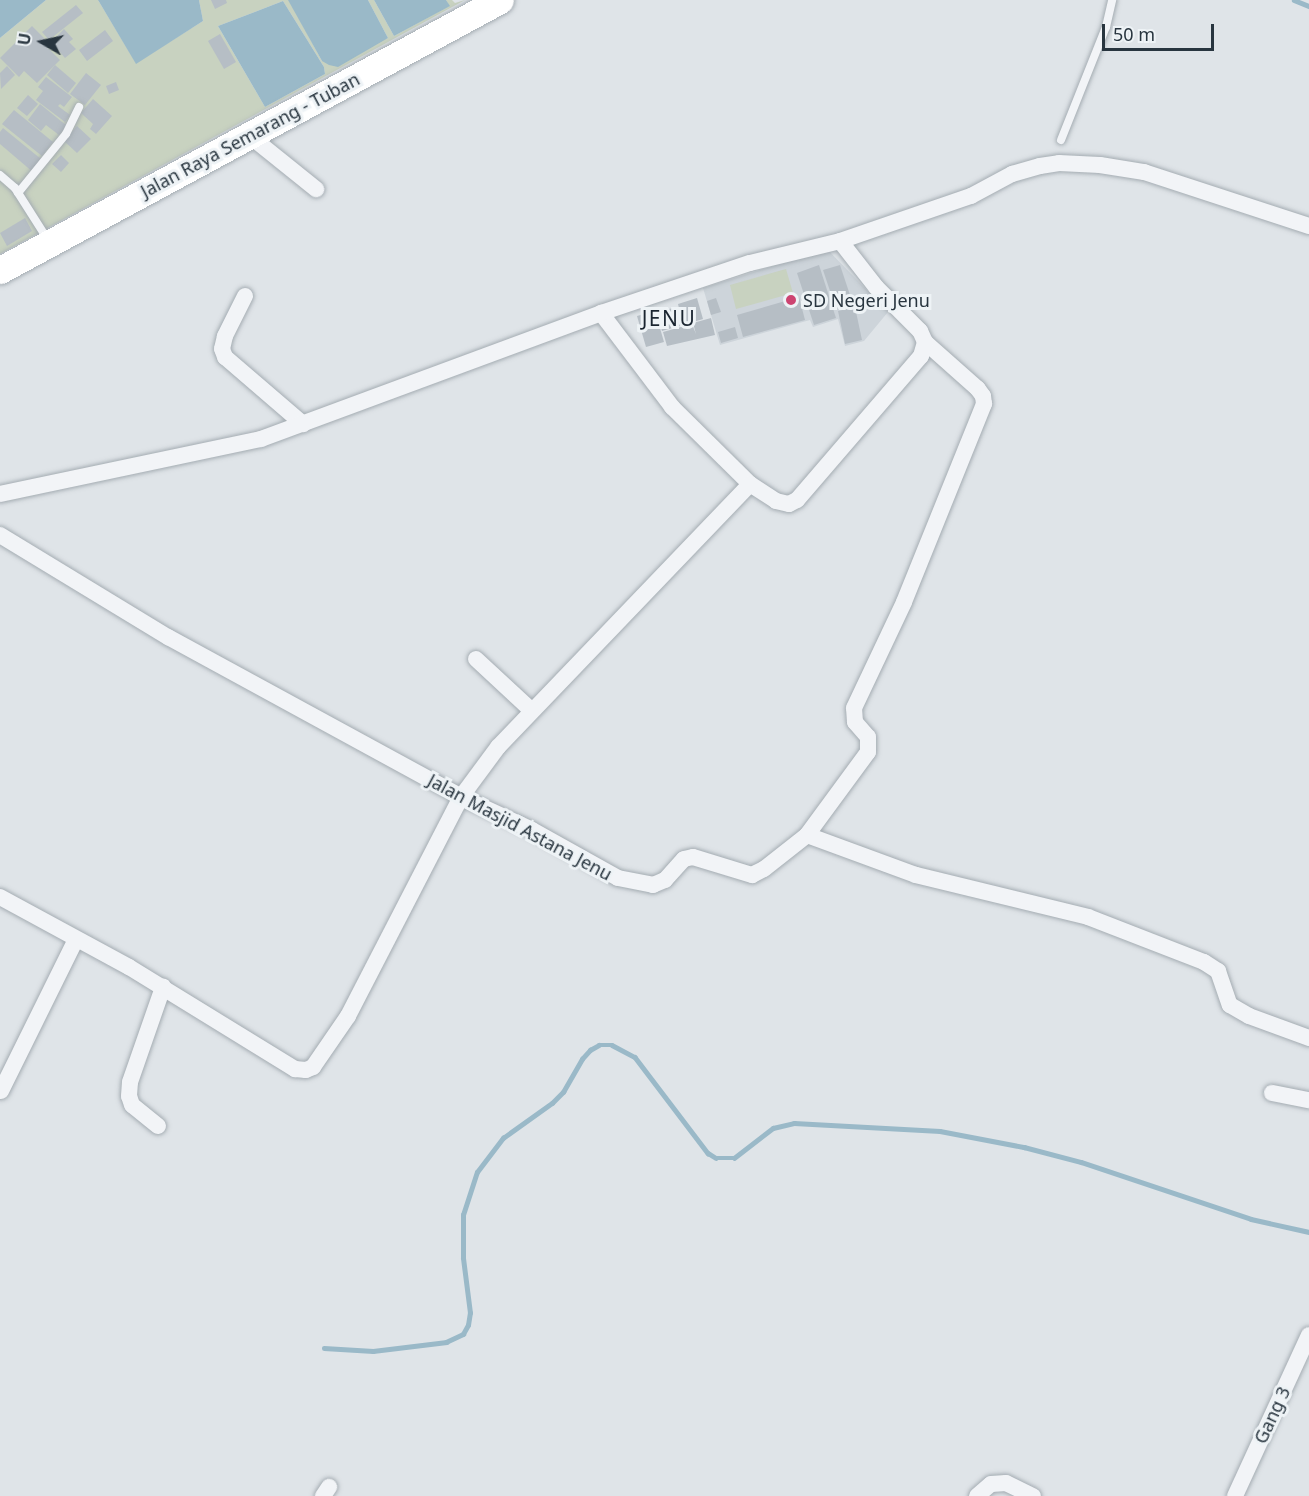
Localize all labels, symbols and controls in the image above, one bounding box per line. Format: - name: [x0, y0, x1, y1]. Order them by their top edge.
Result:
- north arrow: [12, 12, 72, 72]
- scale bar: [1105, 12, 1218, 50]
- text: 50 m: [1113, 22, 1155, 46]
- text: U: [12, 31, 36, 47]
- street label: Jalan Raya Semarang - Tuban: [137, 68, 363, 202]
- place label: SD Negeri Jenu: [803, 289, 930, 311]
- marker: SD Negeri Jenu: [784, 293, 798, 307]
- district label: JENU: [642, 305, 696, 331]
- street label: Jalan Masjid Astana Jenu: [424, 769, 616, 885]
- street label: Gang 3: [1249, 1383, 1295, 1447]

